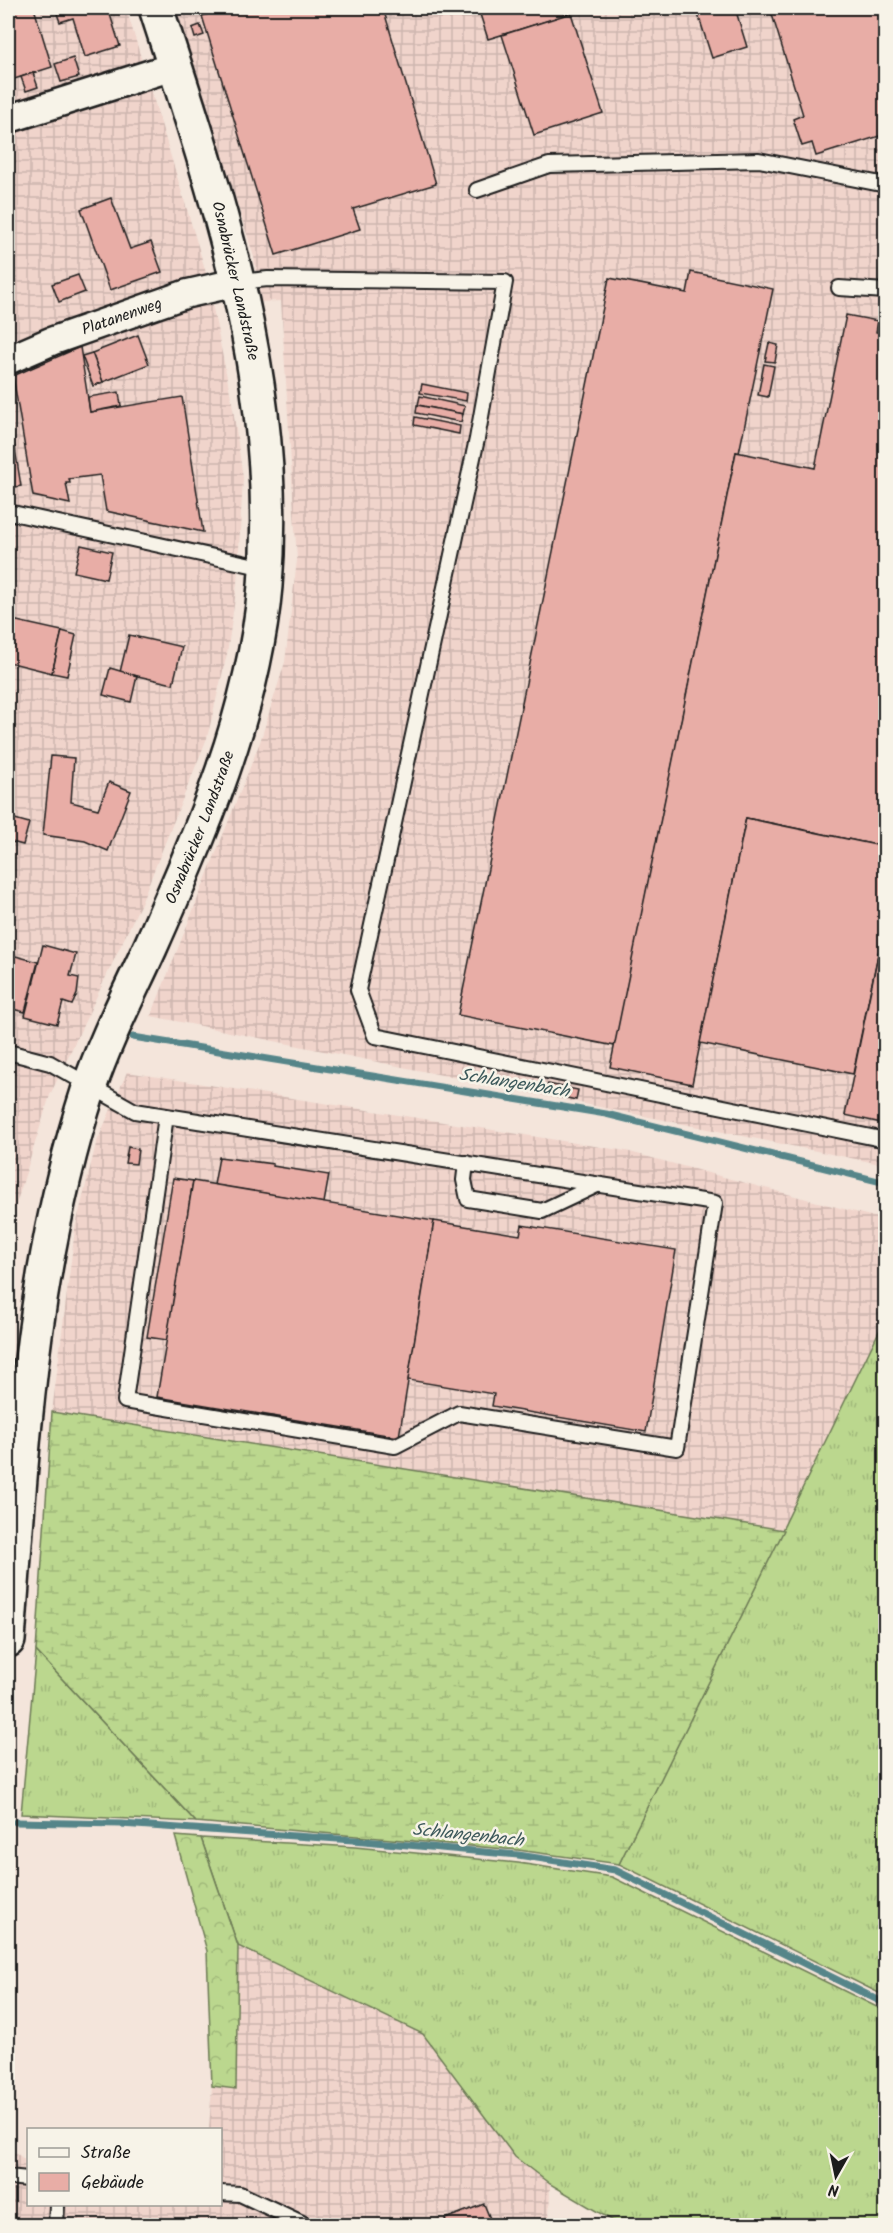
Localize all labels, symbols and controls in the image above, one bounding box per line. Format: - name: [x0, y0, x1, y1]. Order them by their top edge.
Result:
- street label: Osnabrücker Landstraße: [205, 199, 265, 363]
- street label: Platanenweg: [78, 291, 166, 342]
- street label: Osnabrücker Landstraße: [158, 747, 241, 908]
- water label: Schlangenbach: [457, 1061, 573, 1107]
- water label: Schlangenbach: [411, 1816, 526, 1856]
- legend: [27, 2128, 222, 2206]
- text: Straße: [81, 2139, 131, 2168]
- north arrow: [806, 2146, 866, 2206]
- text: Gebäude: [81, 2169, 144, 2198]
- text: N: [827, 2176, 841, 2202]

